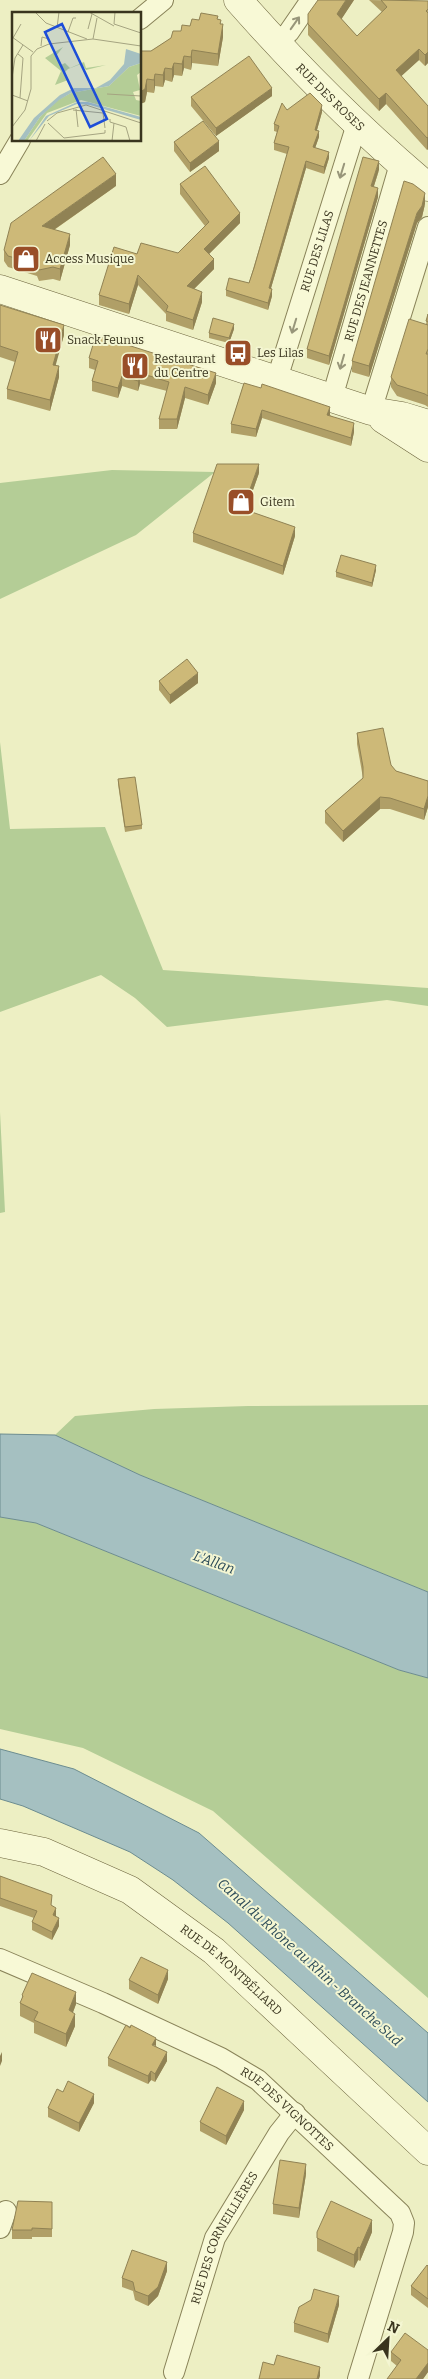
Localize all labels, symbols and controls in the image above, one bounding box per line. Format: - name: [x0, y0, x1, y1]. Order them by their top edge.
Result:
- inset map: [12, 12, 141, 141]
- one-way arrow: [290, 16, 300, 30]
- street label: RUE DES ROSES: [293, 60, 367, 134]
- one-way arrow: [337, 163, 347, 179]
- street label: RUE DES LILAS: [298, 209, 336, 294]
- street label: RUE DES JEANNETTES: [342, 219, 390, 343]
- shop icon: Access Musique: [11, 244, 41, 274]
- place label: Access Musique: [45, 252, 134, 266]
- one-way arrow: [288, 318, 298, 334]
- restaurant icon: Snack Feunus: [33, 325, 63, 355]
- place label: Snack Feunus: [67, 333, 144, 347]
- bus stop icon: Les Lilas: [223, 338, 253, 368]
- place label: Les Lilas: [257, 346, 304, 360]
- restaurant icon: Restaurant du Centre: [120, 351, 150, 381]
- place label: Restaurant du Centre: [154, 352, 216, 380]
- one-way arrow: [337, 354, 347, 370]
- shop icon: Gitem: [226, 487, 256, 517]
- place label: Gitem: [260, 495, 295, 509]
- water label: L'Allan: [191, 1547, 237, 1578]
- water label: Canal du Rhône au Rhin - Branche Sud: [214, 1875, 405, 2050]
- street label: RUE DE MONTBÉLIARD: [177, 1922, 285, 2018]
- street label: RUE DES VIGNOTTES: [238, 2064, 336, 2154]
- street label: RUE DES CORNEILLIÈRES: [188, 2169, 261, 2306]
- north arrow: [363, 2314, 413, 2364]
- text: N: [385, 2318, 402, 2338]

